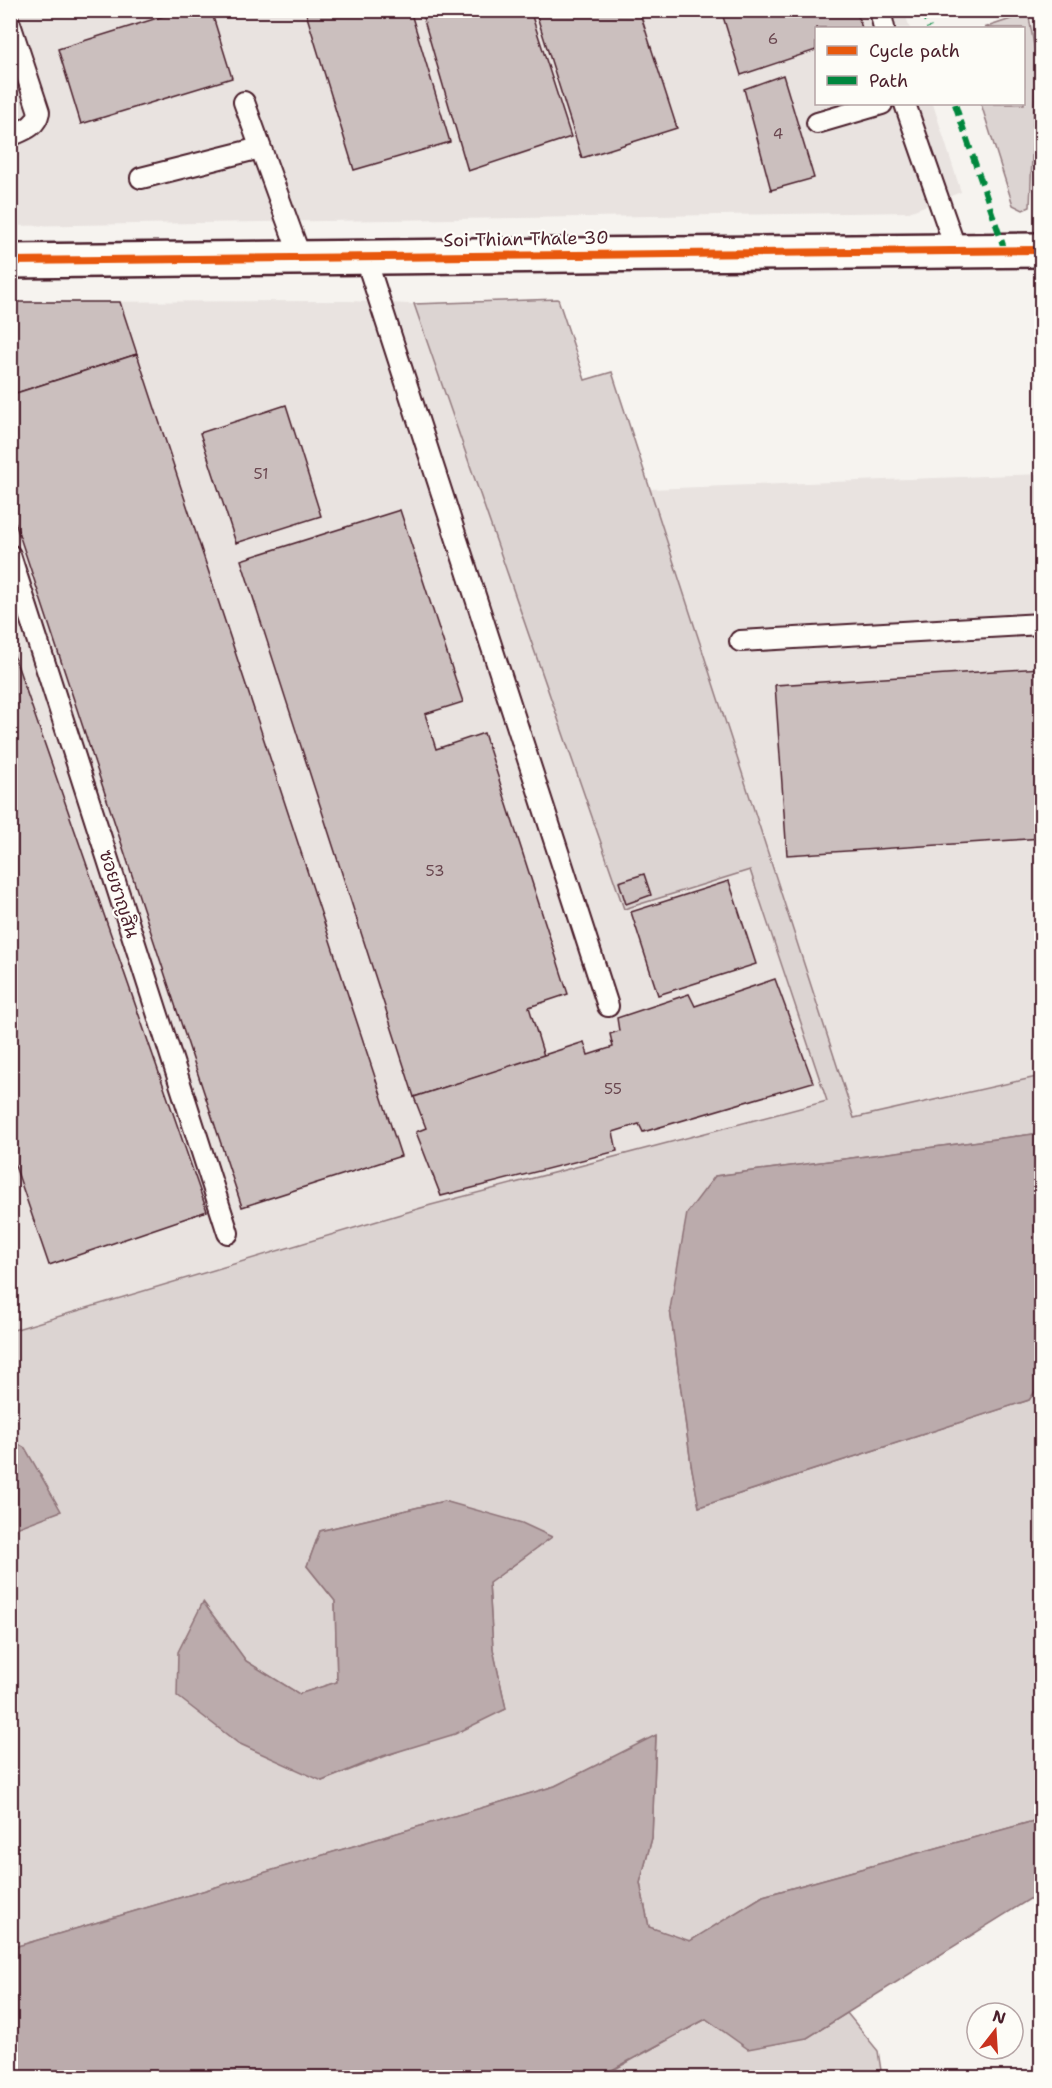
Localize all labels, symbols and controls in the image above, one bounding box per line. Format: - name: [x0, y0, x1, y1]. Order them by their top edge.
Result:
- legend: [815, 27, 1025, 105]
- house number: 6: [768, 29, 778, 49]
- text: Cycle path: [869, 39, 960, 63]
- text: Path: [869, 69, 908, 93]
- house number: 4: [773, 124, 783, 144]
- street label: Soi Thian Thale 30: [443, 226, 609, 252]
- house number: 51: [254, 464, 268, 484]
- street label: ซอยชาญสิน: [94, 847, 144, 941]
- house number: 53: [426, 861, 445, 881]
- house number: 55: [604, 1079, 622, 1099]
- north arrow: [965, 2001, 1025, 2061]
- text: N: [990, 2005, 1008, 2029]

